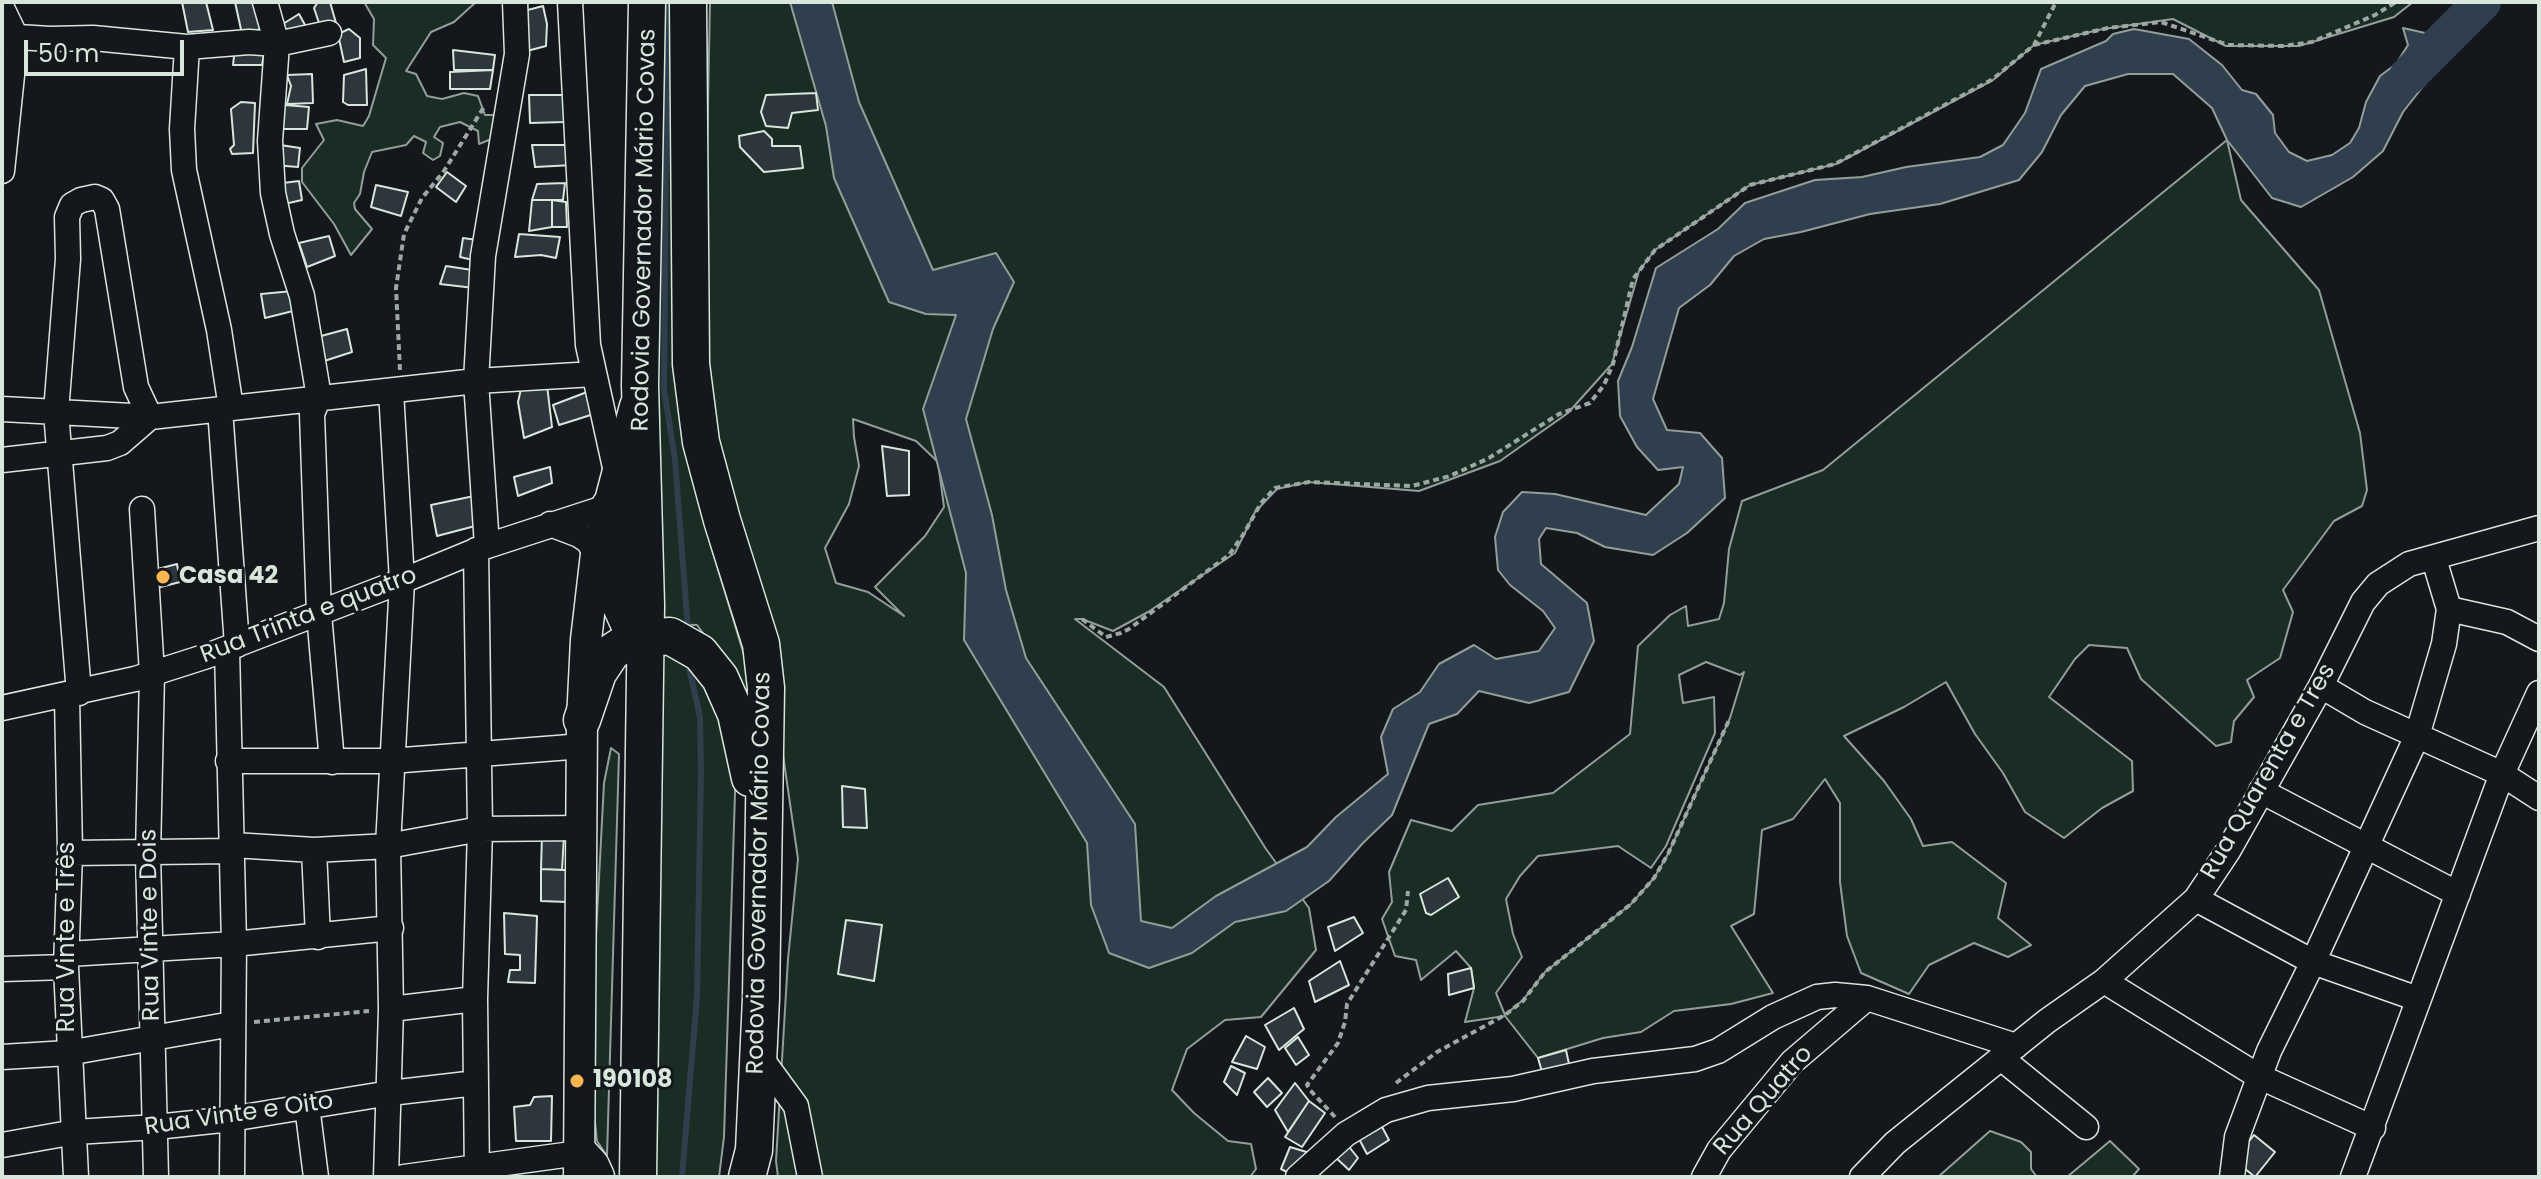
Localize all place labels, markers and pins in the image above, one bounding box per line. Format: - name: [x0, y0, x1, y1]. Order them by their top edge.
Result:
- place label: Casa 42: [179, 563, 278, 591]
- marker: Casa 42: [154, 568, 172, 586]
- place label: 190108: [593, 1067, 673, 1095]
- marker: 190108: [568, 1072, 586, 1090]

